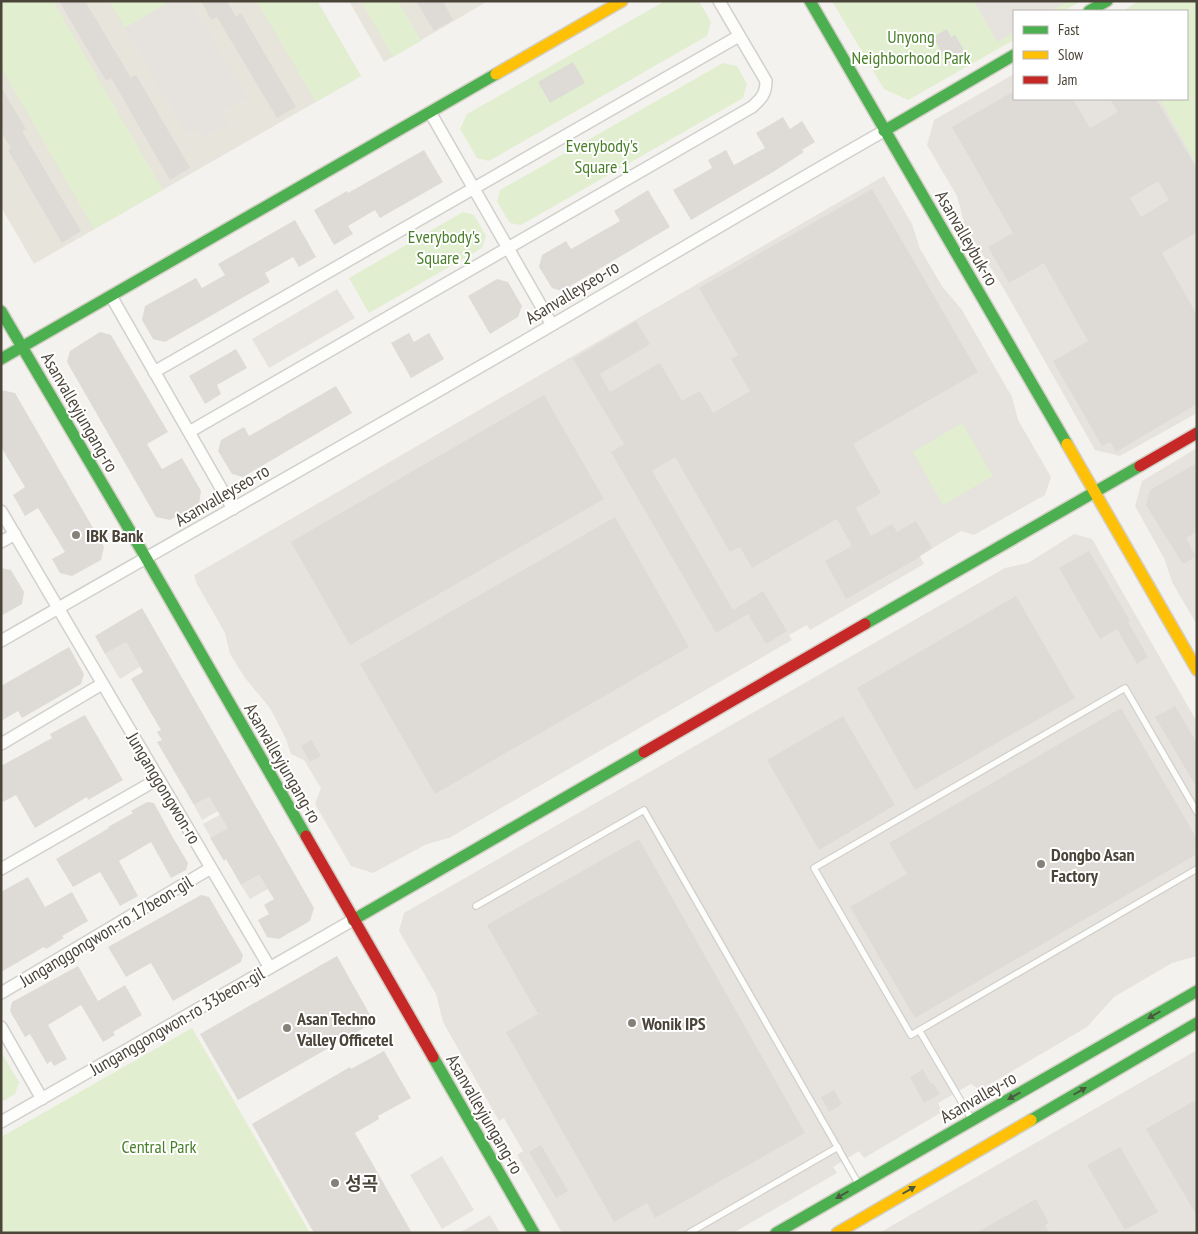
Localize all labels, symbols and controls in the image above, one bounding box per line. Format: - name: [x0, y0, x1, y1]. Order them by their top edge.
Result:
- legend: [1013, 10, 1188, 100]
- text: Fast: [1058, 20, 1079, 39]
- park label: Unyong Neighborhood Park: [851, 25, 971, 69]
- text: Slow: [1058, 45, 1083, 64]
- text: Jam: [1057, 70, 1077, 89]
- park label: Everybody's Square 1: [566, 134, 638, 178]
- street label: Asanvalleybuk-ro: [931, 186, 1004, 290]
- park label: Everybody's Square 2: [408, 225, 480, 269]
- street label: Asanvalleyseo-ro: [521, 255, 623, 329]
- street label: Asanvalleyjungang-ro: [36, 348, 124, 476]
- street label: Asanvalleyseo-ro: [171, 459, 274, 531]
- place label: IBK Bank: [86, 524, 144, 547]
- marker: IBK Bank: [70, 529, 82, 541]
- street label: Asanvalleyjungang-ro: [239, 699, 327, 827]
- street label: Junganggongwon-ro: [121, 727, 206, 848]
- place label: Dongbo Asan Factory: [1051, 843, 1135, 887]
- marker: Dongbo Asan Factory: [1035, 858, 1047, 870]
- street label: Junganggongwon-ro 17beon-gil: [14, 870, 197, 992]
- street label: Junganggongwon-ro 33beon-gil: [85, 961, 269, 1081]
- place label: Asan Techno Valley Officetel: [296, 1007, 394, 1051]
- one-way arrow: [1148, 1011, 1161, 1020]
- place label: Wonik IPS: [641, 1012, 706, 1035]
- marker: Wonik IPS: [626, 1017, 638, 1029]
- marker: Asan Techno Valley Officetel: [281, 1022, 293, 1034]
- street label: Asanvalleyjungang-ro: [441, 1050, 529, 1178]
- street label: Asanvalley-ro: [936, 1066, 1020, 1128]
- one-way arrow: [1073, 1087, 1087, 1095]
- one-way arrow: [1007, 1092, 1020, 1101]
- park label: Central Park: [122, 1135, 196, 1158]
- place label: 성곡: [345, 1172, 378, 1195]
- marker: 성곡: [329, 1177, 341, 1189]
- one-way arrow: [903, 1186, 916, 1195]
- one-way arrow: [836, 1190, 849, 1199]

